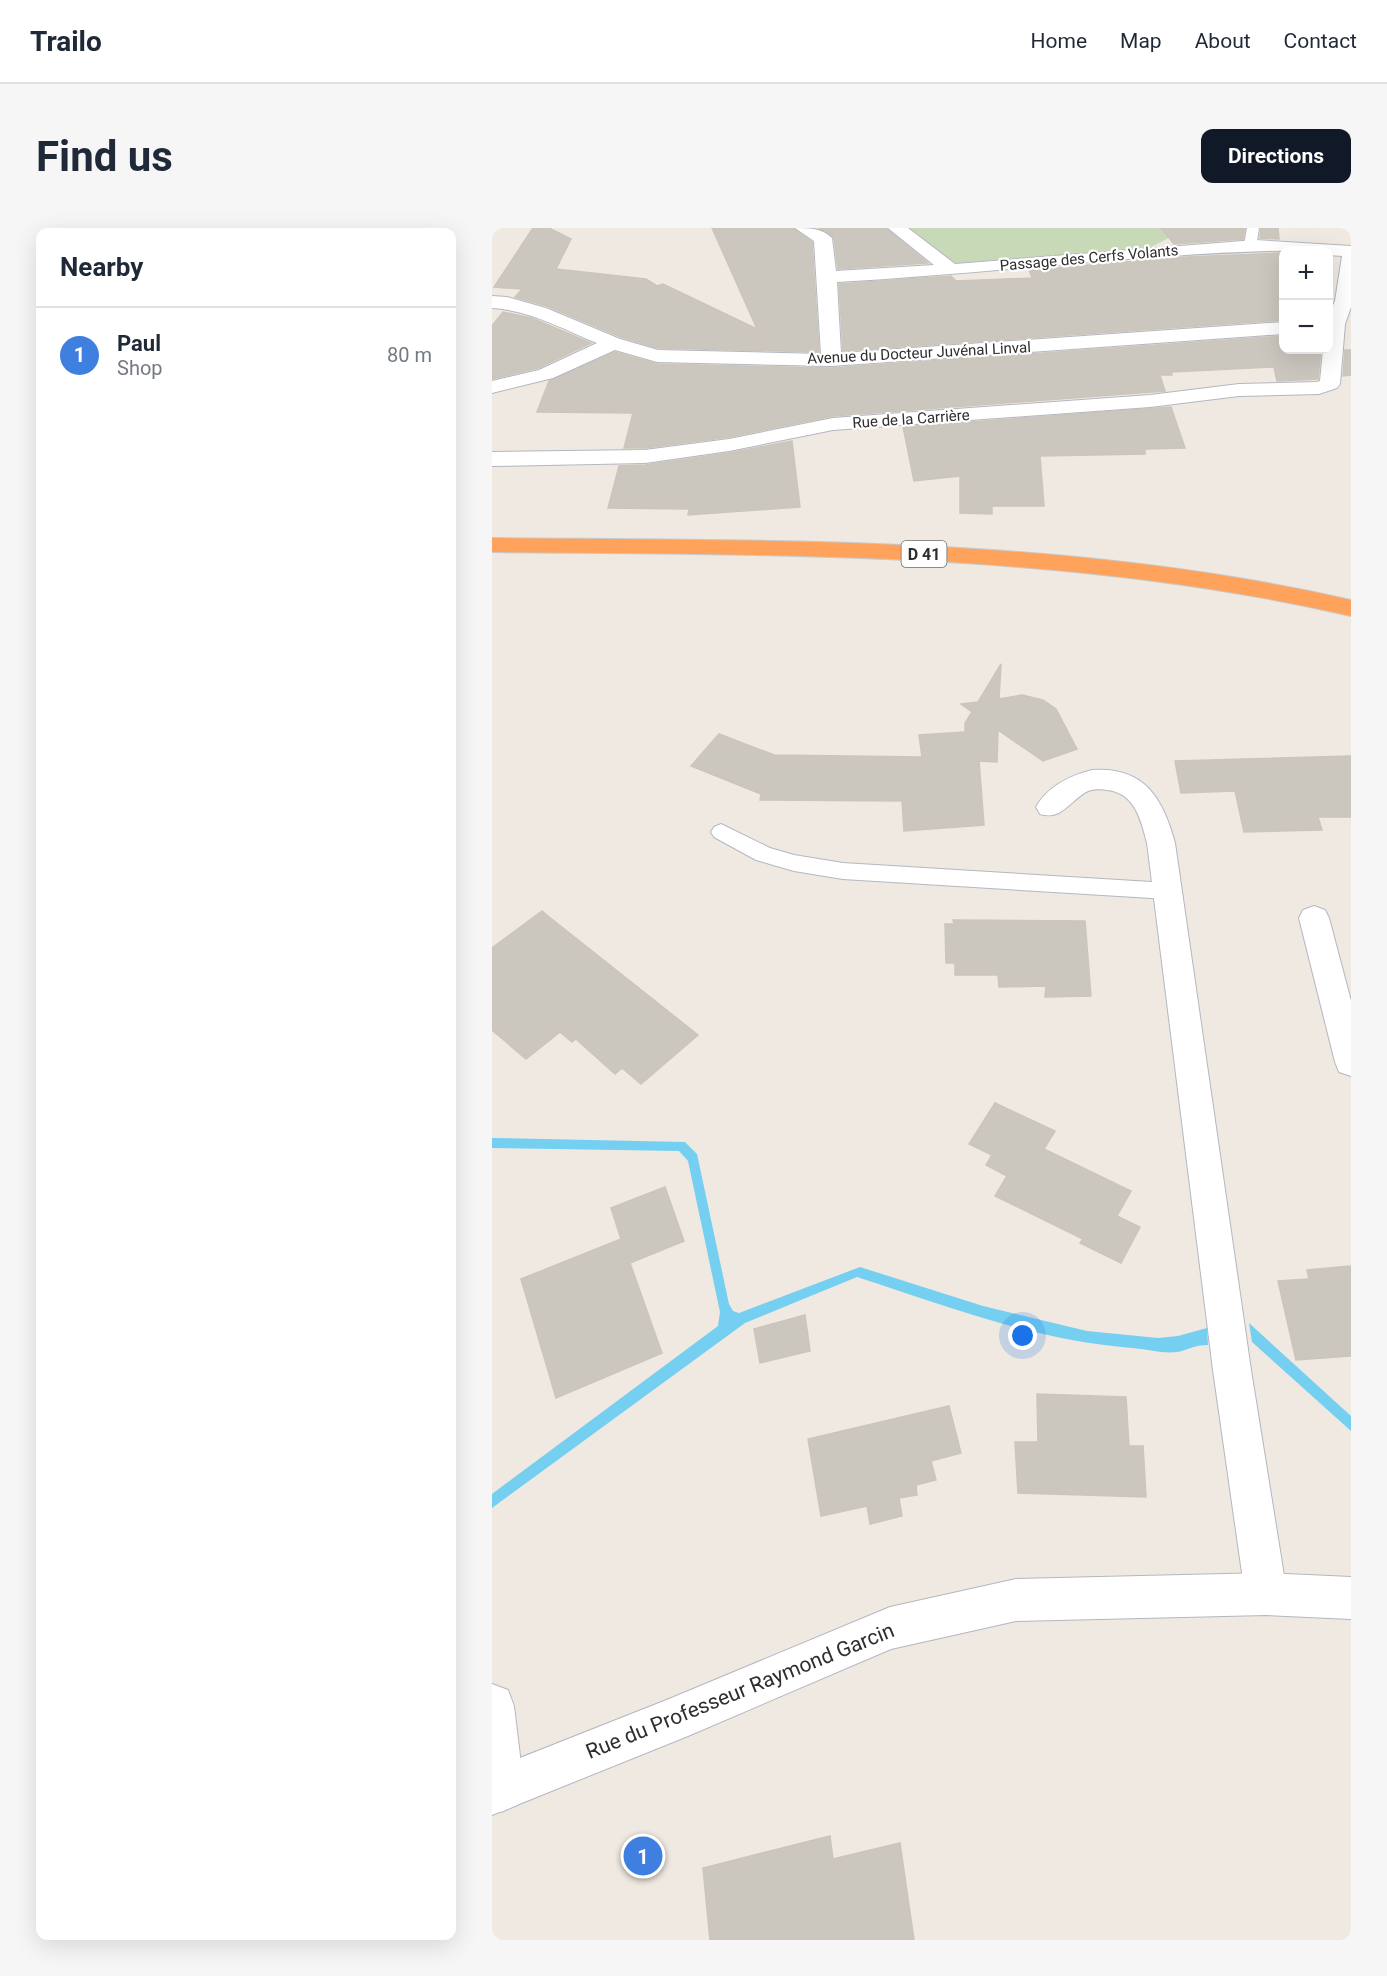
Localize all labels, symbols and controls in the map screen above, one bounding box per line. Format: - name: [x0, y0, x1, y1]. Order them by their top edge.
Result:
- text: Trailo: [30, 25, 102, 58]
- text: Home: [1031, 29, 1087, 53]
- text: Map: [1120, 29, 1162, 53]
- text: About: [1195, 29, 1251, 53]
- text: Contact: [1284, 29, 1357, 53]
- button: Directions: [1201, 129, 1351, 183]
- text: Find us: [36, 132, 173, 181]
- street label: Passage des Cerfs Volants: [999, 241, 1179, 275]
- map controls: [1279, 246, 1333, 354]
- button: +: [1279, 246, 1333, 300]
- text: Nearby: [60, 252, 143, 282]
- button: −: [1279, 300, 1333, 354]
- text: Paul: [117, 331, 161, 356]
- street label: Avenue du Docteur Juvénal Linval: [807, 338, 1031, 368]
- text: 1: [74, 343, 85, 367]
- text: 80 m: [387, 343, 432, 367]
- text: Shop: [117, 356, 163, 380]
- street label: Rue de la Carrière: [852, 406, 970, 432]
- road number: D 41: [902, 541, 946, 567]
- your location: [1008, 1321, 1037, 1350]
- street label: Rue du Professeur Raymond Garcin: [582, 1618, 898, 1764]
- pin: 1: [624, 1834, 662, 1878]

